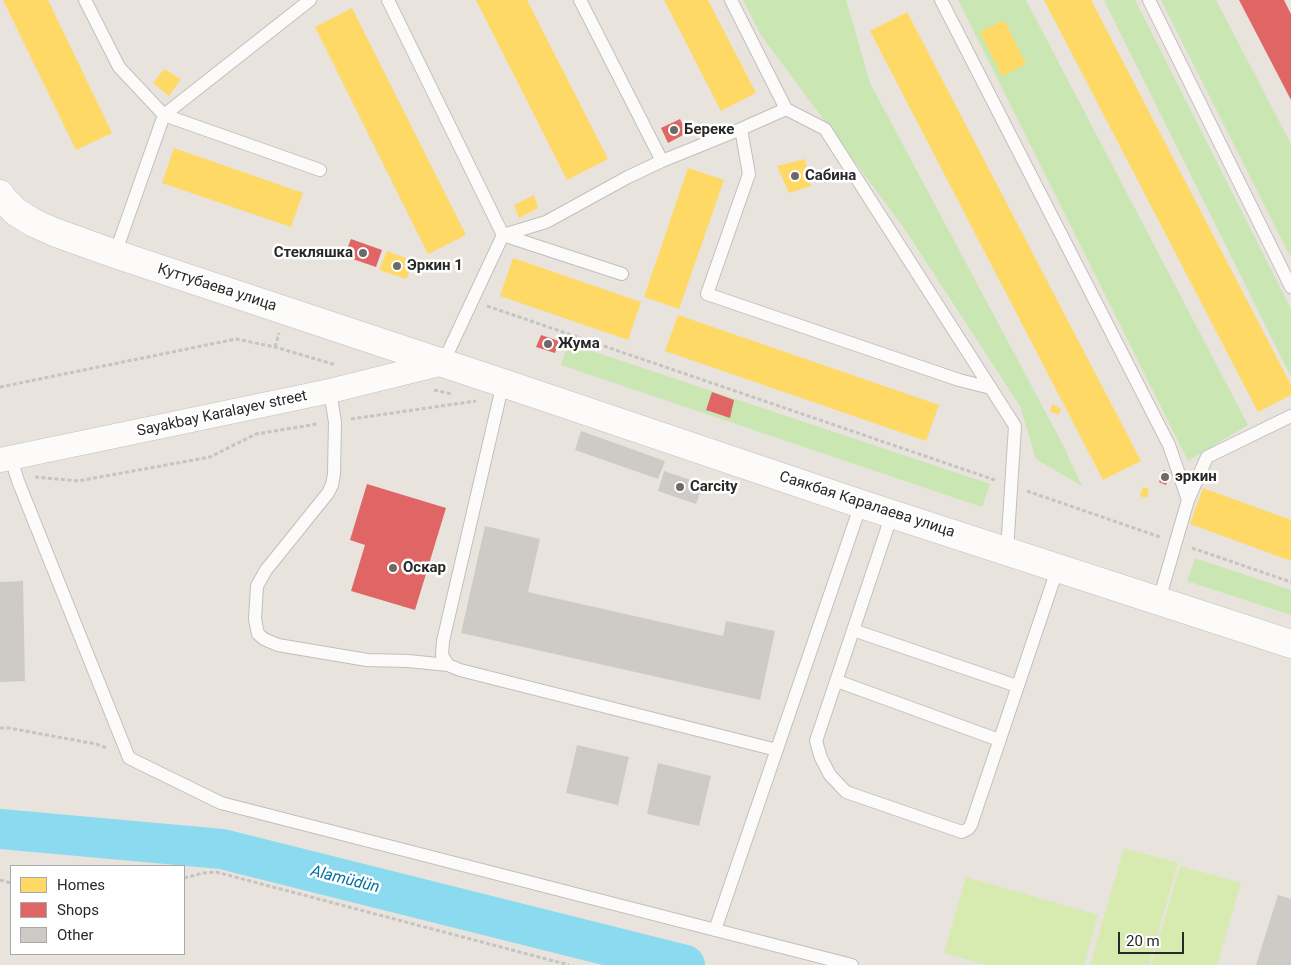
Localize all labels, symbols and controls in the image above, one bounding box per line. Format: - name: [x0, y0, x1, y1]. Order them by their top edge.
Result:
- place label: Береке: [684, 121, 734, 139]
- marker: Береке: [668, 124, 680, 136]
- place label: Сабина: [805, 167, 856, 185]
- marker: Сабина: [789, 170, 801, 182]
- place label: Стекляшка: [274, 244, 353, 262]
- marker: Стекляшка: [357, 247, 369, 259]
- place label: Эркин 1: [407, 257, 463, 275]
- street label: Куттубаева улица: [155, 260, 279, 316]
- marker: Эркин 1: [391, 260, 403, 272]
- place label: Жума: [558, 335, 600, 353]
- marker: Жума: [542, 338, 554, 350]
- street label: Sayakbay Karalayev street: [135, 387, 309, 441]
- street label: Саякбая Каралаева улица: [777, 468, 957, 542]
- place label: эркин: [1175, 468, 1217, 486]
- marker: эркин: [1159, 471, 1171, 483]
- place label: Carcity: [690, 478, 738, 496]
- marker: Carcity: [674, 481, 686, 493]
- place label: Оскар: [403, 559, 446, 577]
- marker: Оскар: [387, 562, 399, 574]
- water label: Alamüdün: [309, 862, 381, 898]
- legend: [10, 865, 185, 955]
- text: Homes: [57, 876, 105, 894]
- text: Shops: [57, 901, 99, 919]
- scale bar: [1121, 922, 1187, 954]
- text: Other: [57, 926, 94, 944]
- text: 20 m: [1126, 932, 1160, 950]

